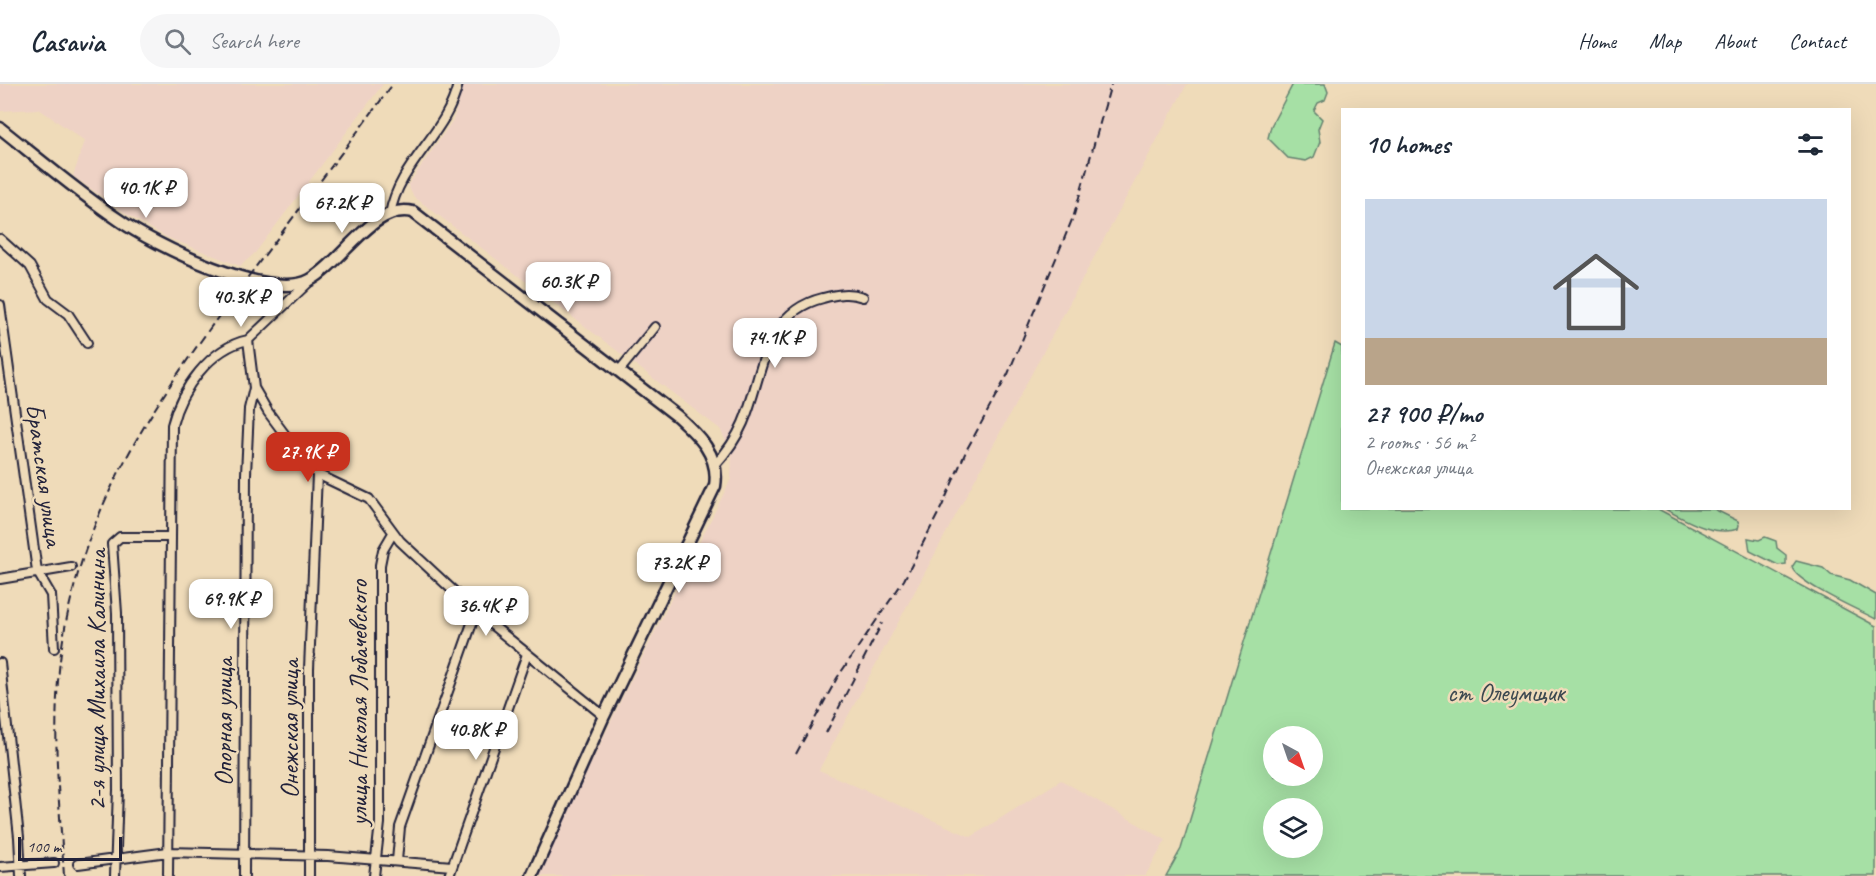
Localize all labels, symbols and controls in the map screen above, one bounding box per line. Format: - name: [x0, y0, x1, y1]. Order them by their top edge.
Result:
- search box: [140, 14, 560, 68]
- text: Casavia: [30, 24, 104, 59]
- icon: search: [161, 25, 194, 58]
- text: Search here: [209, 27, 299, 55]
- text: Home: [1578, 28, 1616, 54]
- text: Map: [1649, 28, 1681, 54]
- text: About: [1714, 28, 1756, 54]
- text: Contact: [1789, 28, 1846, 54]
- text: 10 homes: [1365, 128, 1450, 161]
- icon: filters: [1794, 128, 1827, 161]
- pin: 40.1K ₽: [91, 168, 201, 219]
- text: 40.1K ₽: [118, 175, 174, 200]
- pin: 67.2K ₽: [287, 183, 397, 234]
- text: 67.2K ₽: [314, 190, 370, 215]
- icon: home: [1542, 238, 1650, 346]
- pin: 60.3K ₽: [513, 262, 623, 313]
- text: 60.3K ₽: [540, 269, 596, 294]
- pin: 40.3K ₽: [186, 277, 296, 328]
- text: 40.3K ₽: [213, 284, 269, 309]
- pin: 74.1K ₽: [720, 318, 830, 369]
- text: 74.1K ₽: [747, 325, 803, 350]
- text: 27 900 ₽/mo: [1365, 397, 1482, 430]
- street label: Братская улица: [18, 401, 71, 551]
- text: 2 rooms · 56 m²: [1365, 430, 1473, 455]
- pin: 27.9K ₽: [253, 432, 363, 483]
- text: 27.9K ₽: [280, 439, 336, 464]
- text: Онежская улица: [1365, 455, 1472, 480]
- pin: 73.2K ₽: [624, 543, 734, 594]
- street label: 2-я улица Михаила Калинина: [80, 547, 113, 811]
- text: 73.2K ₽: [651, 550, 707, 575]
- street label: улица Николая Лобачевского: [342, 578, 375, 828]
- pin: 69.9K ₽: [176, 579, 286, 630]
- text: 69.9K ₽: [203, 586, 259, 611]
- pin: 36.4K ₽: [431, 586, 541, 637]
- text: 36.4K ₽: [458, 593, 514, 618]
- street label: Опорная улица: [207, 655, 240, 786]
- street label: Онежская улица: [273, 657, 306, 799]
- park label: ст Олеумщик: [1447, 676, 1566, 709]
- pin: 40.8K ₽: [421, 710, 531, 761]
- text: 40.8K ₽: [448, 717, 504, 742]
- north arrow: [1263, 726, 1323, 786]
- map controls: [1263, 726, 1323, 858]
- button: layers: [1263, 798, 1323, 858]
- scale bar: [18, 834, 122, 862]
- text: 100 m: [27, 837, 61, 857]

